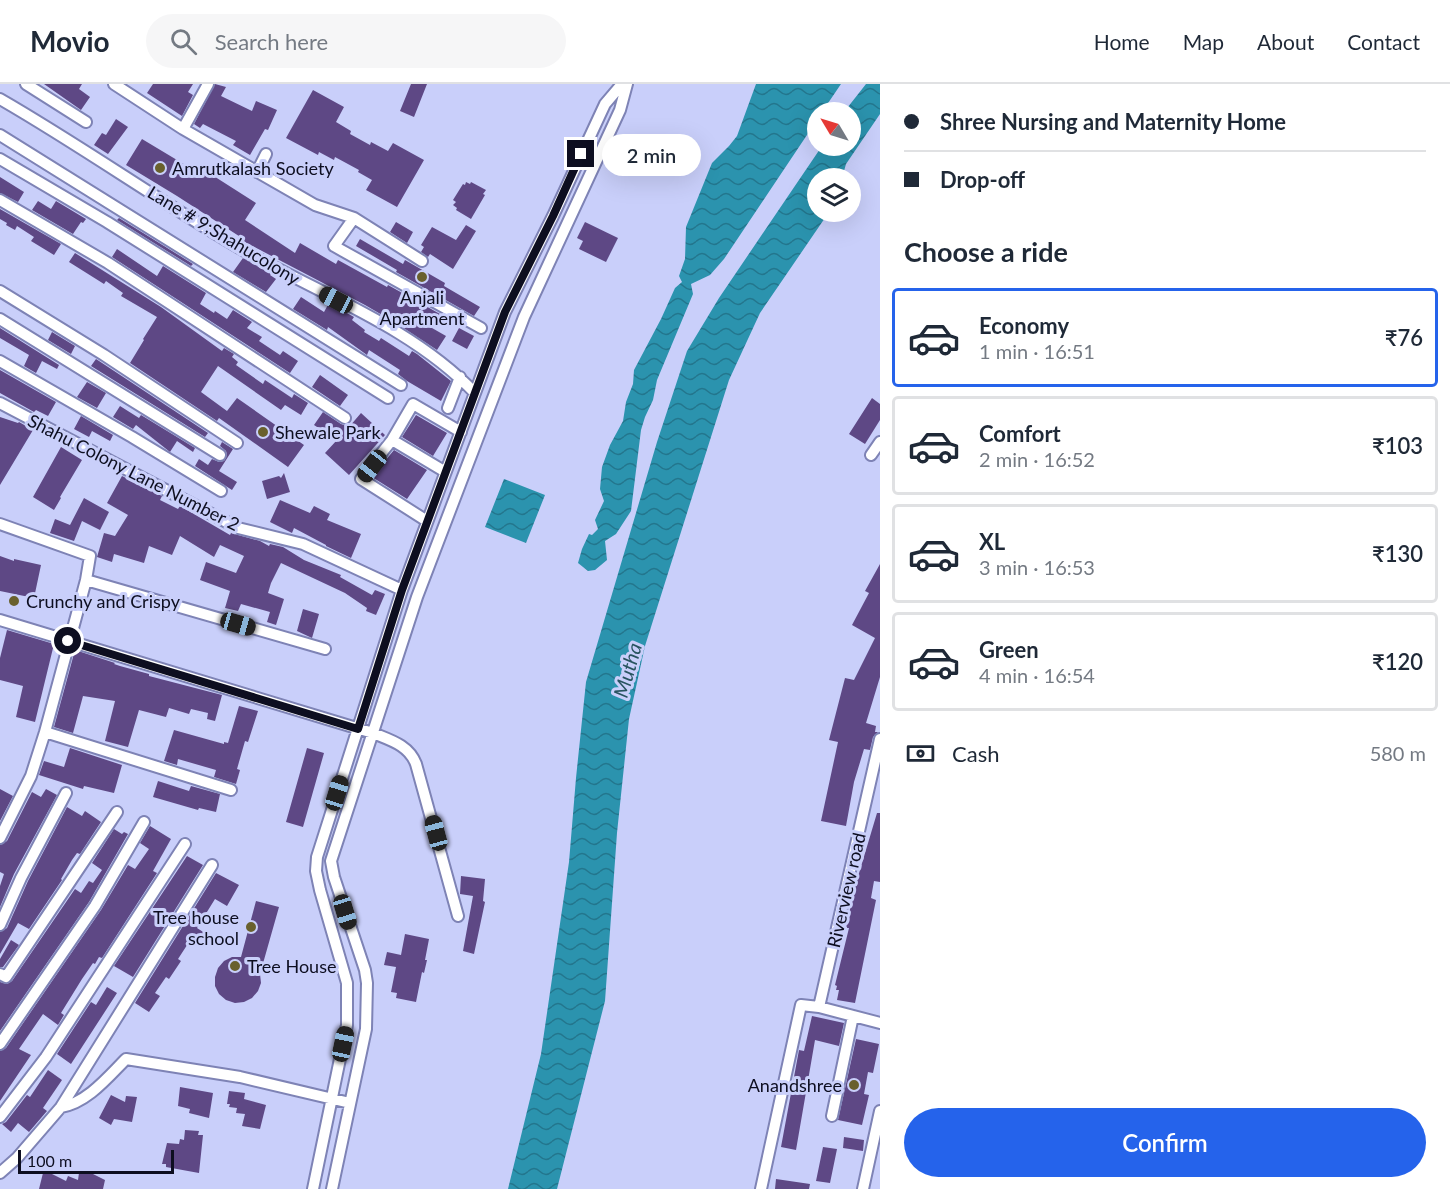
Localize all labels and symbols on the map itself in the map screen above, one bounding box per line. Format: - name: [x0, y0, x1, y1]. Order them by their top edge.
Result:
- north arrow: [807, 102, 861, 156]
- callout: 2 min: [602, 133, 701, 175]
- route end: [567, 140, 594, 167]
- place label: Amrutkalash Society: [172, 157, 334, 179]
- marker: Amrutkalash Society: [153, 161, 167, 175]
- street label: Lane # 9;Shahucolony: [144, 181, 305, 289]
- marker: Anjali Apartment: [415, 270, 429, 284]
- car: [316, 284, 356, 316]
- place label: Anjali Apartment: [380, 286, 465, 329]
- street label: Shahu Colony Lane Number 2: [24, 409, 244, 535]
- place label: Shewale Park: [275, 421, 381, 443]
- marker: Shewale Park: [256, 425, 270, 439]
- car: [354, 446, 390, 486]
- place label: Crunchy and Crispy: [26, 590, 181, 612]
- marker: Crunchy and Crispy: [7, 594, 21, 608]
- car: [218, 610, 258, 638]
- route start: [54, 627, 81, 654]
- water label: Mutha: [608, 640, 646, 700]
- car: [323, 773, 351, 813]
- car: [423, 813, 449, 853]
- street label: Riverview road: [822, 830, 870, 950]
- car: [331, 892, 359, 932]
- place label: Tree house school: [153, 906, 239, 949]
- marker: Tree house school: [244, 920, 258, 934]
- place label: Tree House: [247, 955, 336, 977]
- marker: Tree House: [228, 959, 242, 973]
- car: [330, 1025, 356, 1063]
- place label: Anandshree: [748, 1074, 842, 1096]
- marker: Anandshree: [847, 1078, 861, 1092]
- scale bar: [18, 1147, 174, 1174]

